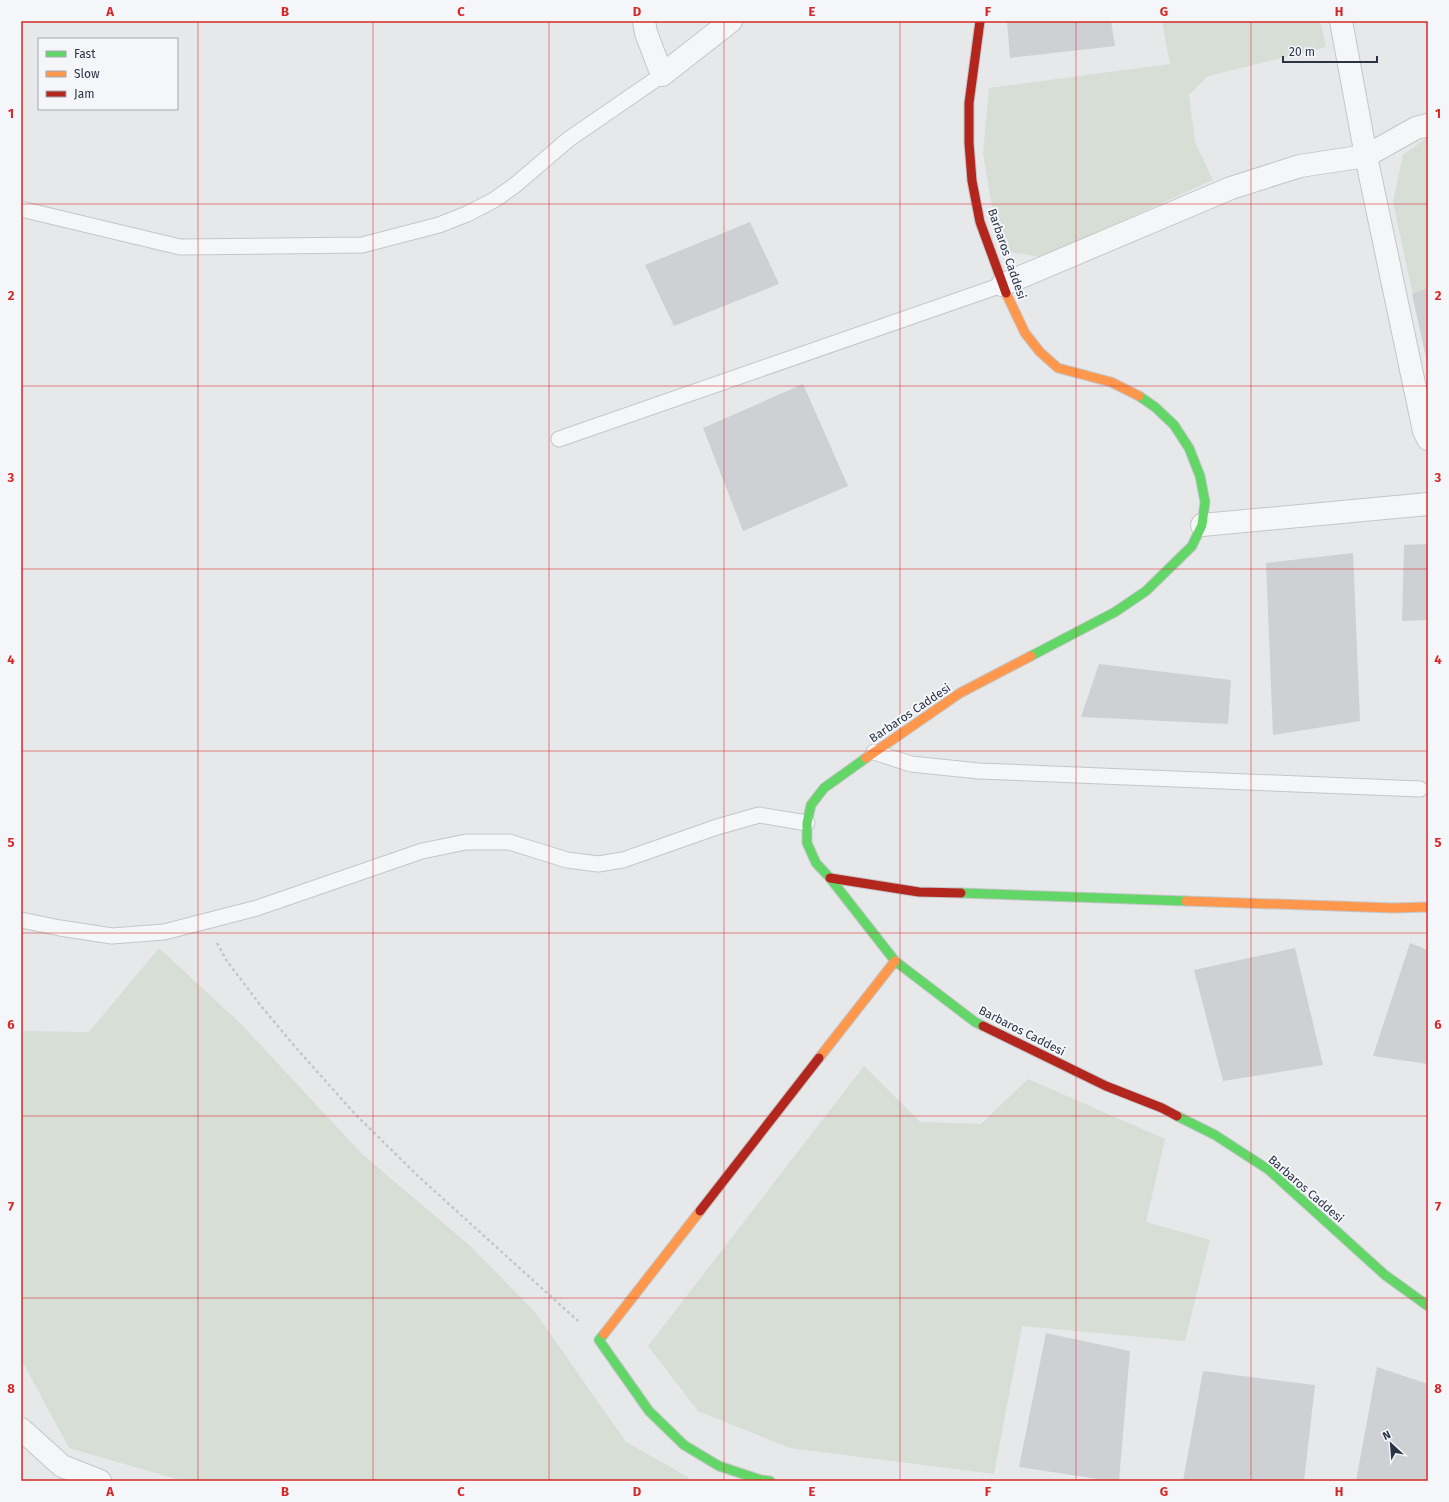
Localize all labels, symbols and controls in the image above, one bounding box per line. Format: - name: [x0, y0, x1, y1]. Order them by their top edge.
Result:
- text: A: [105, 4, 114, 19]
- text: B: [281, 4, 289, 19]
- text: C: [457, 4, 465, 19]
- text: D: [633, 4, 642, 19]
- text: E: [809, 4, 816, 19]
- text: F: [985, 4, 992, 19]
- text: G: [1160, 4, 1168, 19]
- text: H: [1335, 4, 1343, 19]
- legend: [38, 38, 178, 110]
- scale bar: [1283, 38, 1377, 64]
- text: 20 m: [1289, 45, 1315, 59]
- text: Fast: [74, 47, 96, 61]
- text: Slow: [74, 67, 100, 81]
- text: Jam: [74, 87, 94, 101]
- text: 1: [8, 106, 14, 121]
- text: 1: [1435, 106, 1441, 121]
- street label: Barbaros Caddesi: [985, 207, 1029, 301]
- text: 2: [8, 288, 15, 303]
- text: 2: [1435, 288, 1442, 303]
- text: 3: [7, 470, 15, 485]
- text: 3: [1434, 470, 1442, 485]
- text: 4: [7, 652, 15, 667]
- text: 4: [1434, 652, 1442, 667]
- street label: Barbaros Caddesi: [867, 681, 953, 745]
- text: 5: [8, 835, 15, 850]
- text: 5: [1435, 835, 1442, 850]
- street label: Barbaros Caddesi: [976, 1003, 1068, 1059]
- text: 6: [7, 1017, 15, 1032]
- text: 6: [1434, 1017, 1442, 1032]
- street label: Barbaros Caddesi: [1266, 1153, 1346, 1225]
- text: 7: [8, 1199, 14, 1214]
- text: 7: [1435, 1199, 1441, 1214]
- text: 8: [7, 1381, 15, 1396]
- text: 8: [1434, 1381, 1442, 1396]
- north arrow: [1371, 1424, 1411, 1464]
- text: N: [1381, 1428, 1393, 1443]
- text: A: [105, 1484, 114, 1499]
- text: B: [281, 1484, 289, 1499]
- text: C: [457, 1484, 465, 1499]
- text: D: [633, 1484, 642, 1499]
- text: E: [809, 1484, 816, 1499]
- text: F: [985, 1484, 992, 1499]
- text: G: [1160, 1484, 1168, 1499]
- text: H: [1335, 1484, 1343, 1499]

